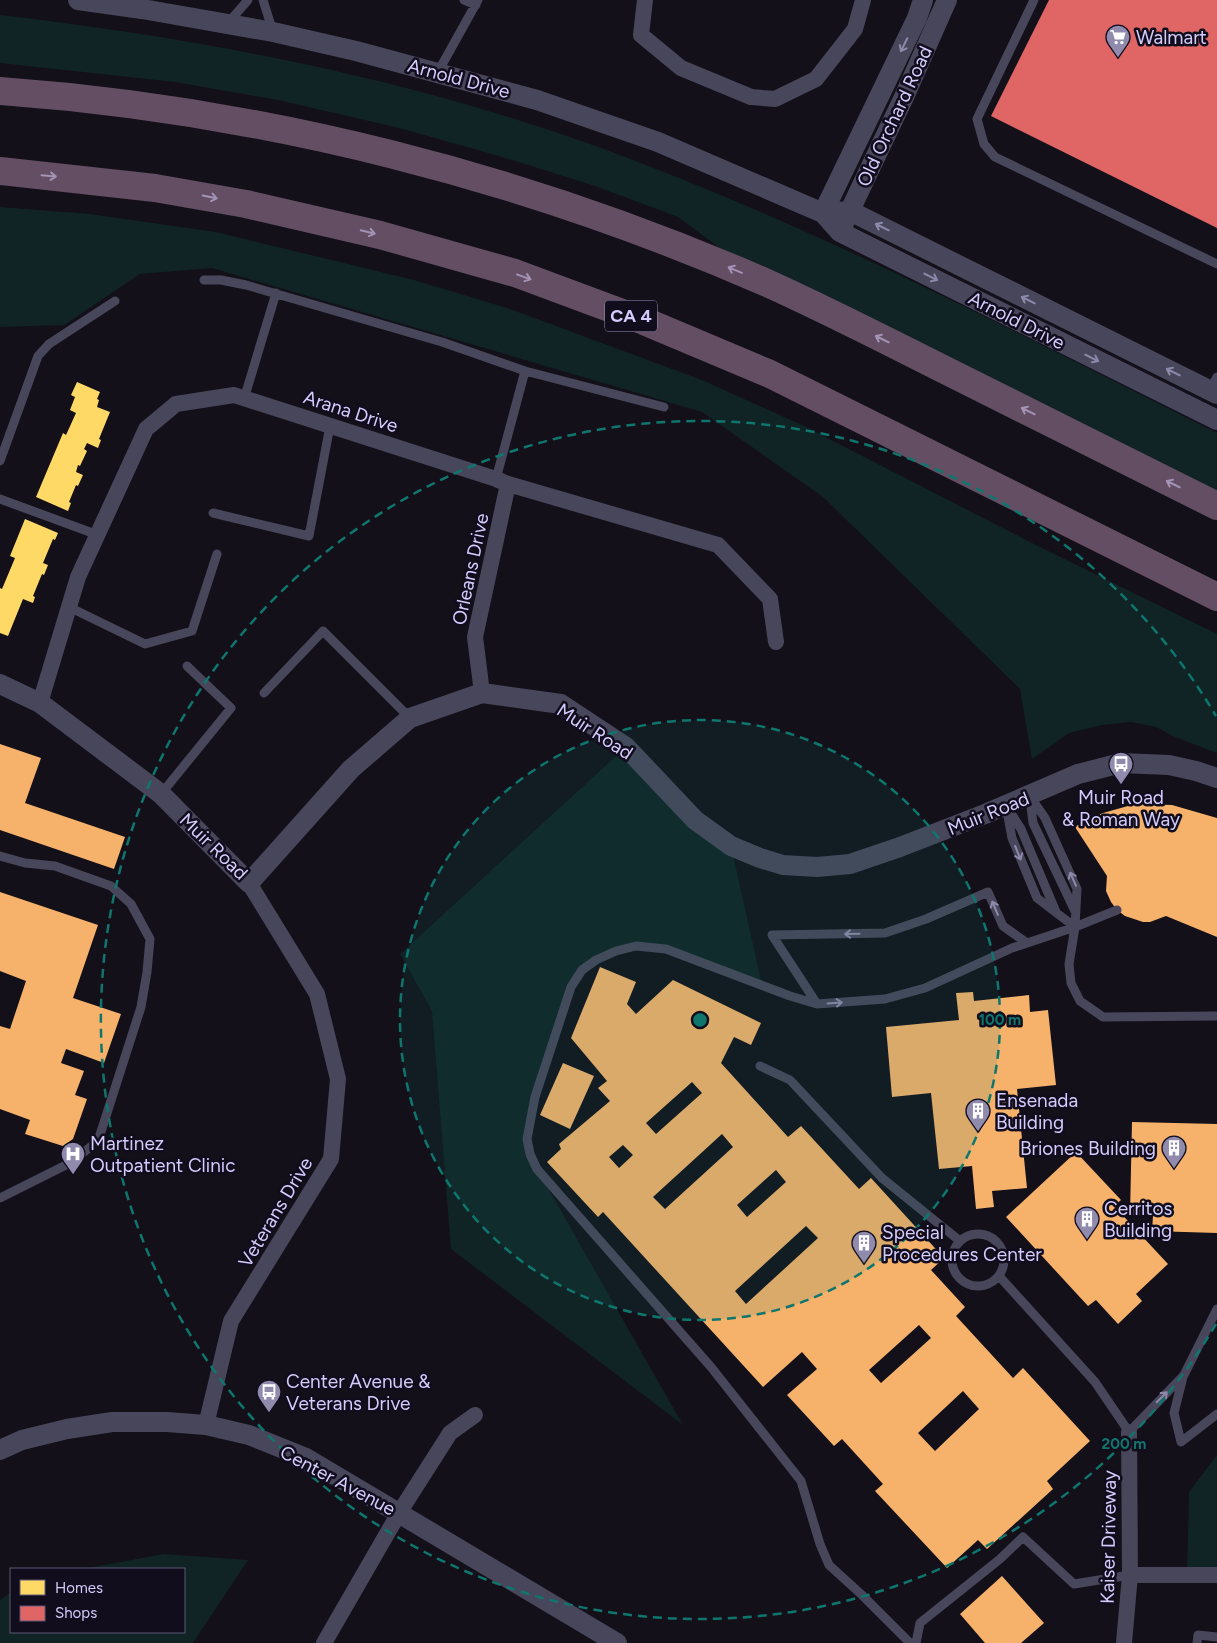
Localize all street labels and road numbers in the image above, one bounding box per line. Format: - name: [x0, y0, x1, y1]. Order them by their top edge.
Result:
- street label: Old Orchard Road: [852, 42, 937, 190]
- street label: Arnold Drive: [405, 54, 512, 103]
- street label: Arnold Drive: [965, 286, 1069, 354]
- road number: CA 4: [605, 300, 657, 332]
- street label: Arana Drive: [301, 385, 401, 438]
- street label: Orleans Drive: [447, 511, 494, 627]
- street label: Muir Road: [552, 698, 637, 764]
- street label: Muir Road: [944, 787, 1032, 840]
- street label: Muir Road: [175, 808, 253, 884]
- street label: Veterans Drive: [234, 1153, 317, 1272]
- street label: Center Avenue: [276, 1440, 399, 1521]
- street label: Kaiser Driveway: [1096, 1470, 1121, 1604]

